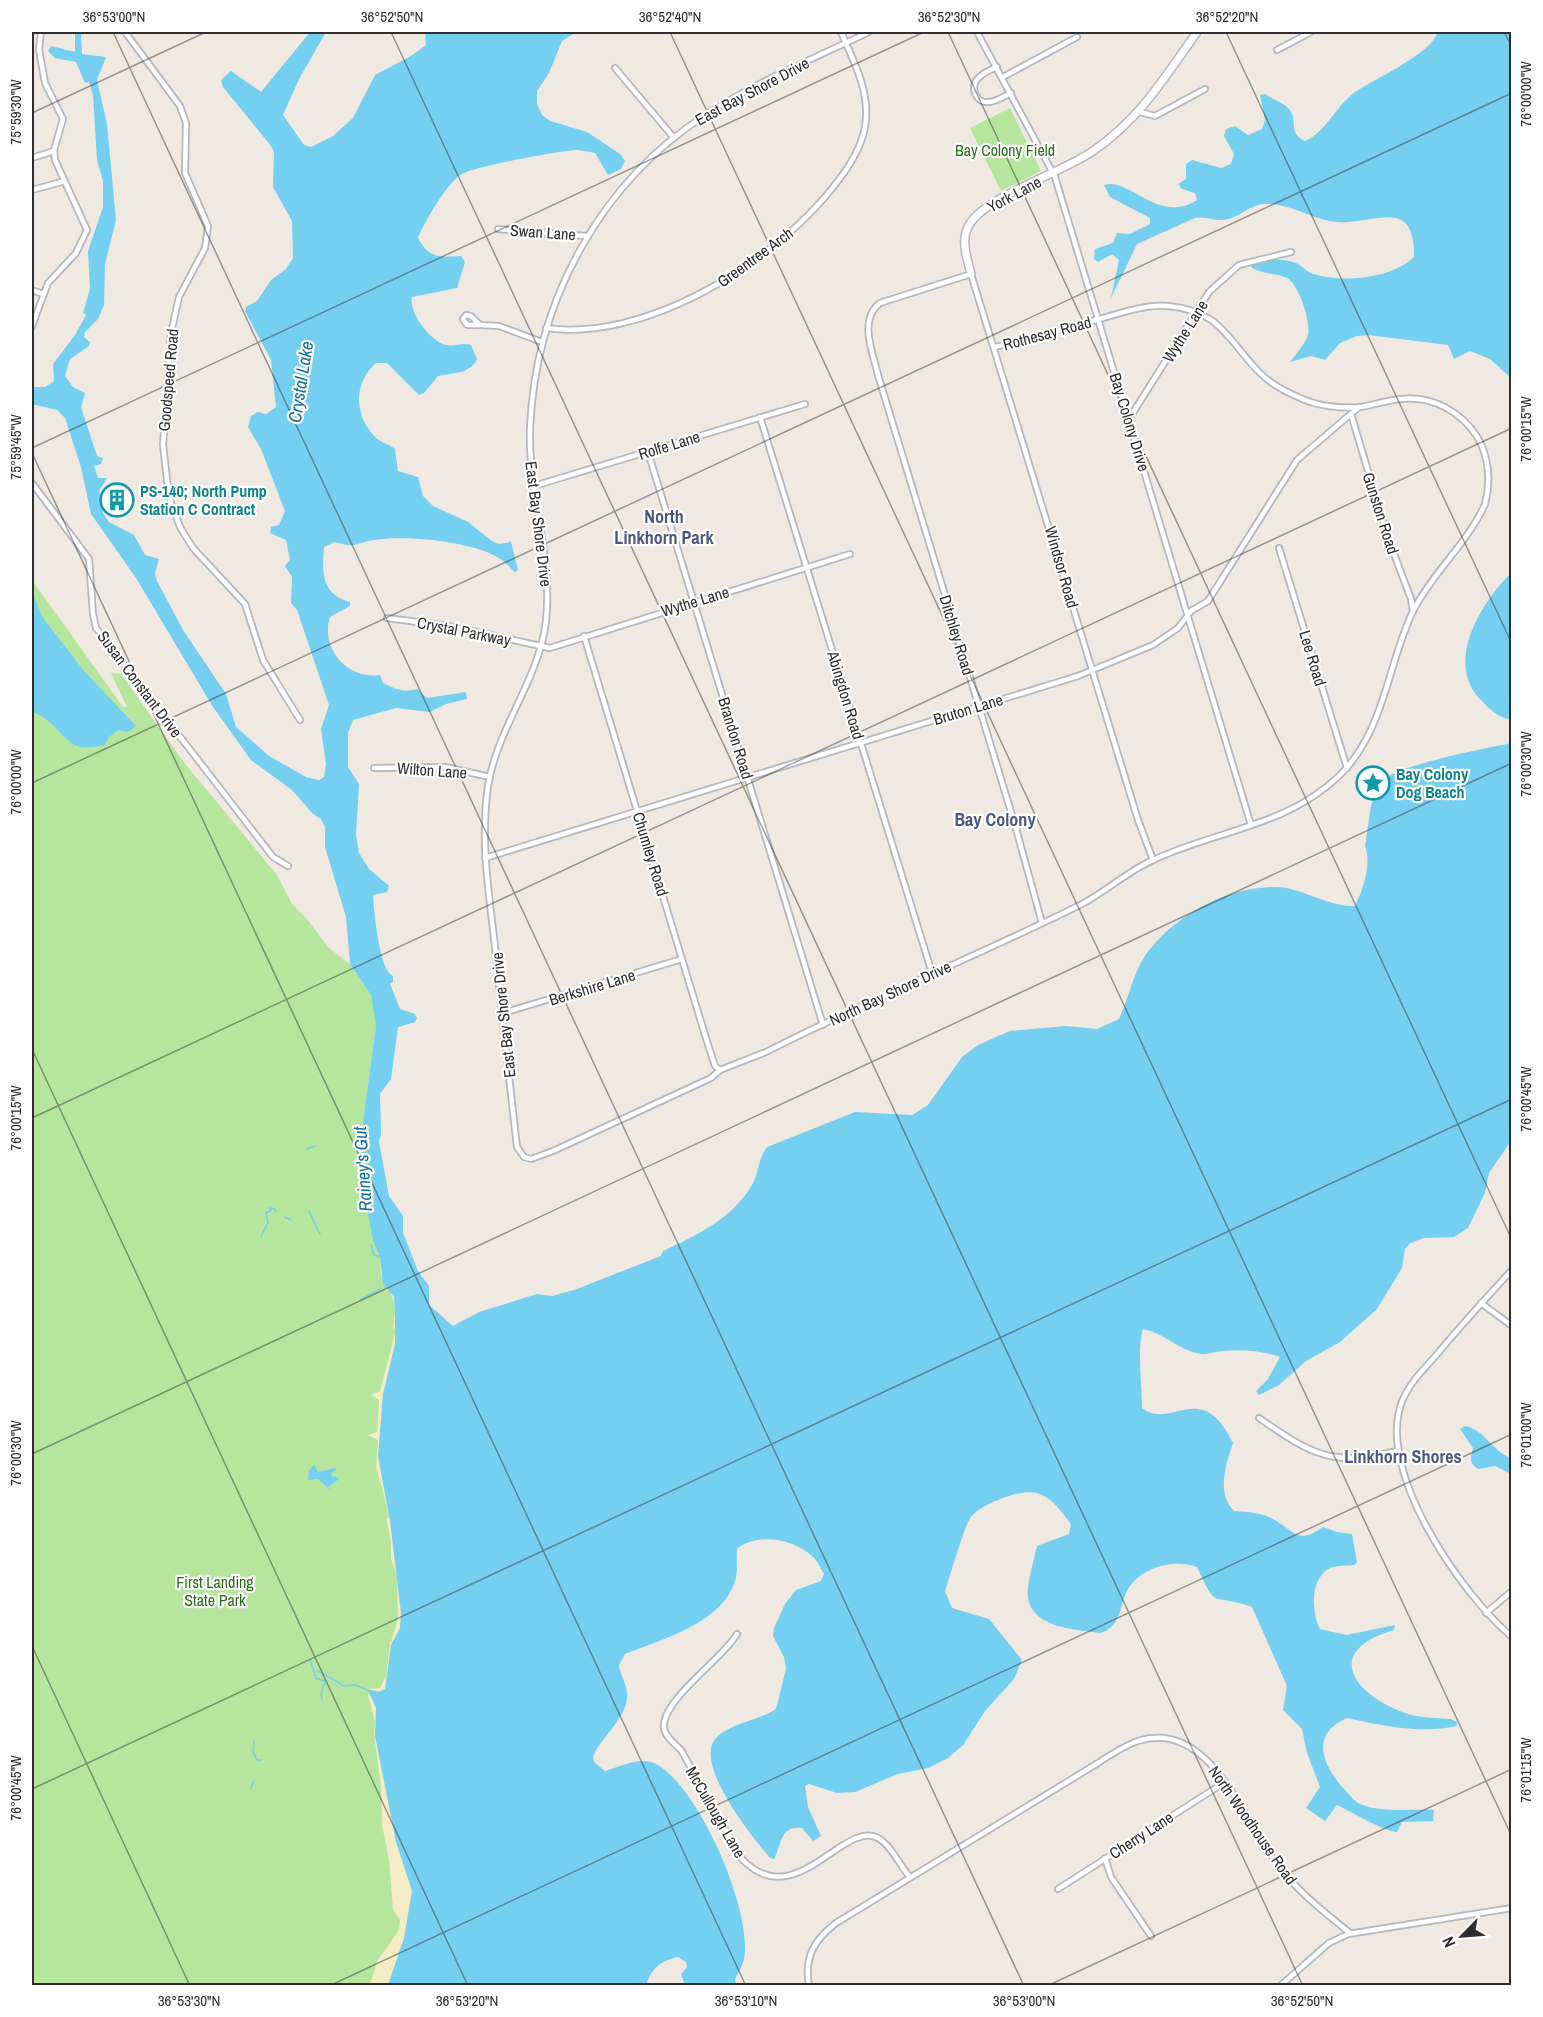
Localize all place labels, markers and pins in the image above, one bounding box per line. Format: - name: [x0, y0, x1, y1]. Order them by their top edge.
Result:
- place label: PS-140; North Pump Station C Contract: [140, 480, 267, 520]
- building icon: PS-140; North Pump Station C Contract: [99, 482, 135, 518]
- place label: Bay Colony Dog Beach: [1396, 763, 1469, 803]
- place icon: Bay Colony Dog Beach: [1355, 765, 1391, 801]

